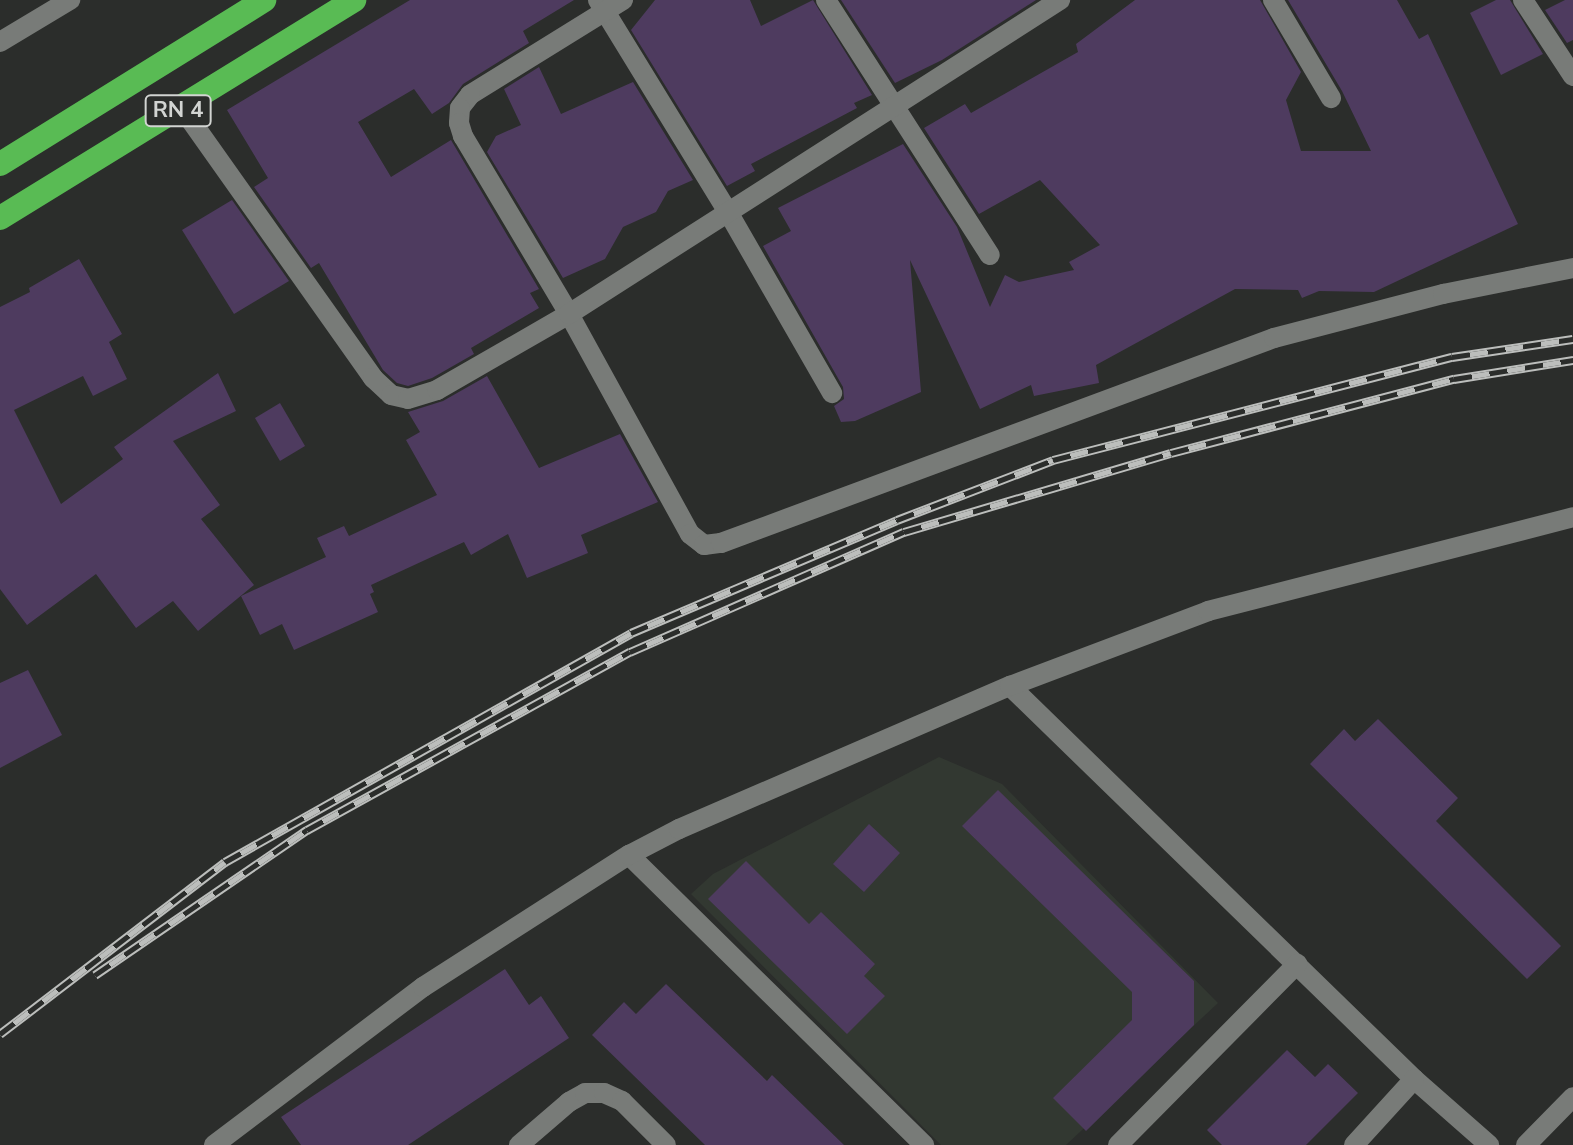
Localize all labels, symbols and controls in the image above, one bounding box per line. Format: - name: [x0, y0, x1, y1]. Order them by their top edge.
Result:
- road number: RN 4: [144, 93, 212, 129]

